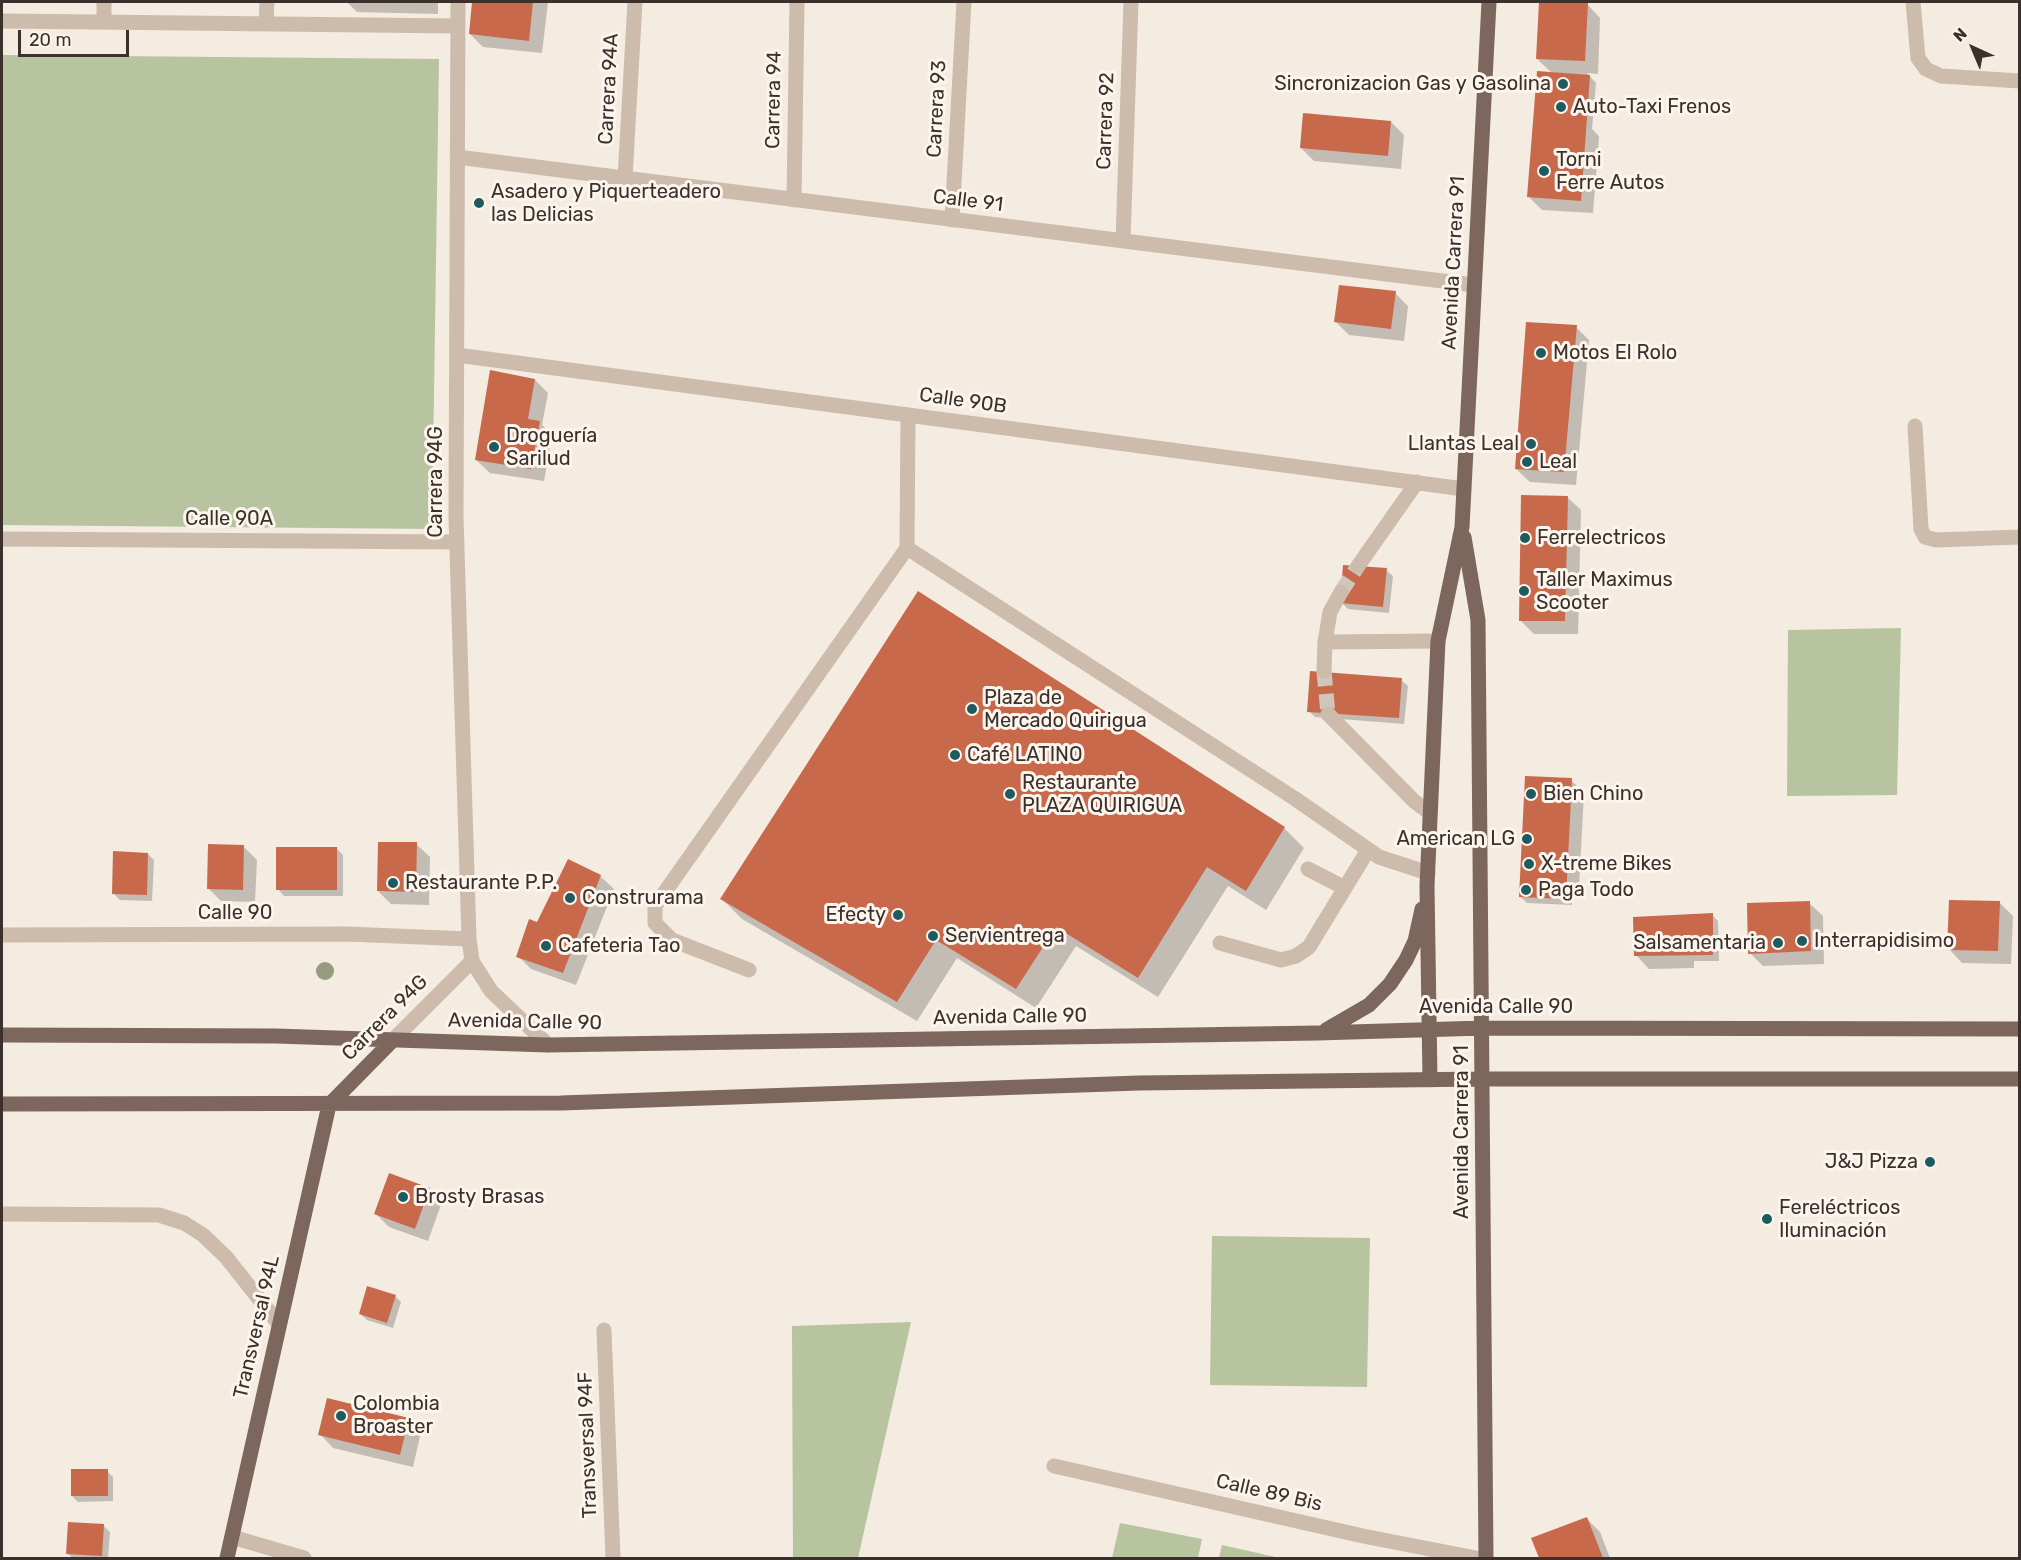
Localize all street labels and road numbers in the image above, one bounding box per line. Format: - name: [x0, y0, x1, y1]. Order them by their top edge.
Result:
- street label: Carrera 94A: [594, 33, 624, 145]
- street label: Carrera 94: [761, 51, 787, 149]
- street label: Carrera 93: [922, 60, 952, 158]
- street label: Carrera 92: [1092, 72, 1120, 170]
- street label: Avenida Carrera 91: [1437, 176, 1471, 350]
- street label: Calle 91: [932, 185, 1004, 217]
- street label: Calle 90B: [918, 383, 1008, 419]
- street label: Carrera 94G: [424, 426, 448, 538]
- street label: Calle 90A: [185, 507, 273, 531]
- street label: Calle 90: [198, 901, 272, 925]
- street label: Carrera 94G: [337, 970, 433, 1066]
- street label: Avenida Calle 90: [1419, 995, 1573, 1019]
- street label: Avenida Calle 90: [933, 1004, 1087, 1030]
- street label: Avenida Calle 90: [448, 1009, 602, 1035]
- street label: Avenida Carrera 91: [1450, 1045, 1474, 1219]
- street label: Transversal 94L: [229, 1253, 285, 1401]
- street label: Transversal 94F: [573, 1371, 603, 1519]
- street label: Calle 89 Bis: [1214, 1469, 1324, 1517]

